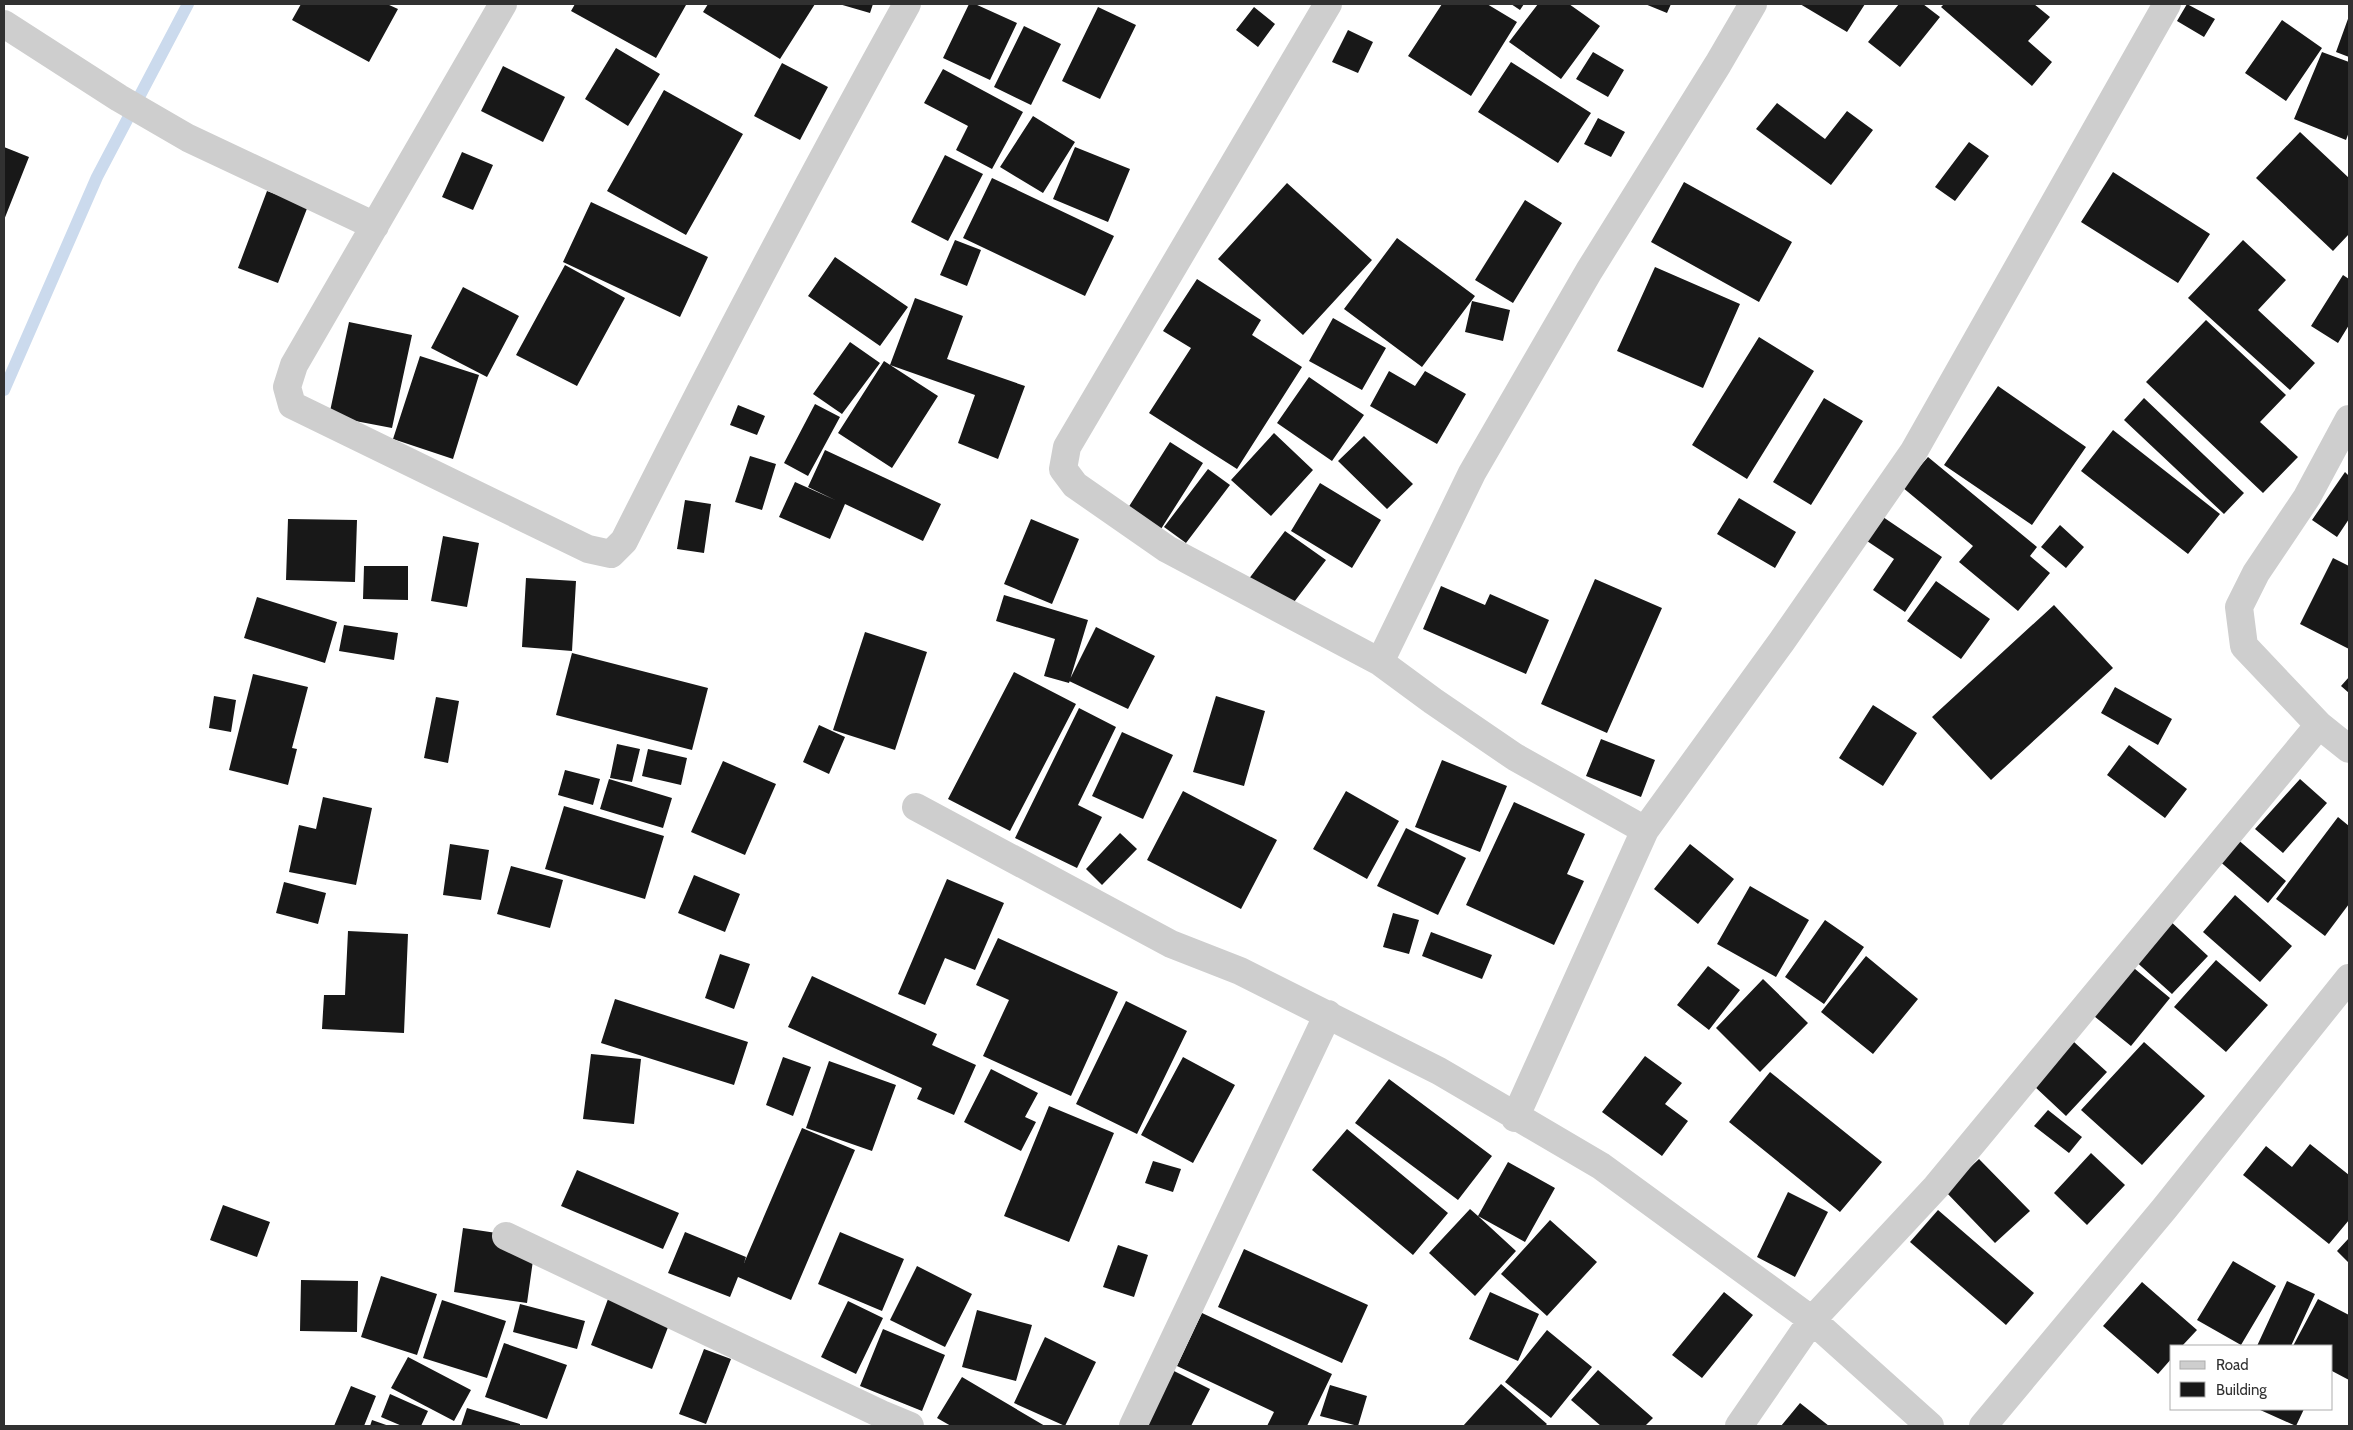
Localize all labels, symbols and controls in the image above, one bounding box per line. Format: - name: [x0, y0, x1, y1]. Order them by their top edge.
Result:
- legend: [2170, 1345, 2333, 1410]
- text: Road: [2216, 1356, 2249, 1374]
- text: Building: [2216, 1381, 2267, 1399]

